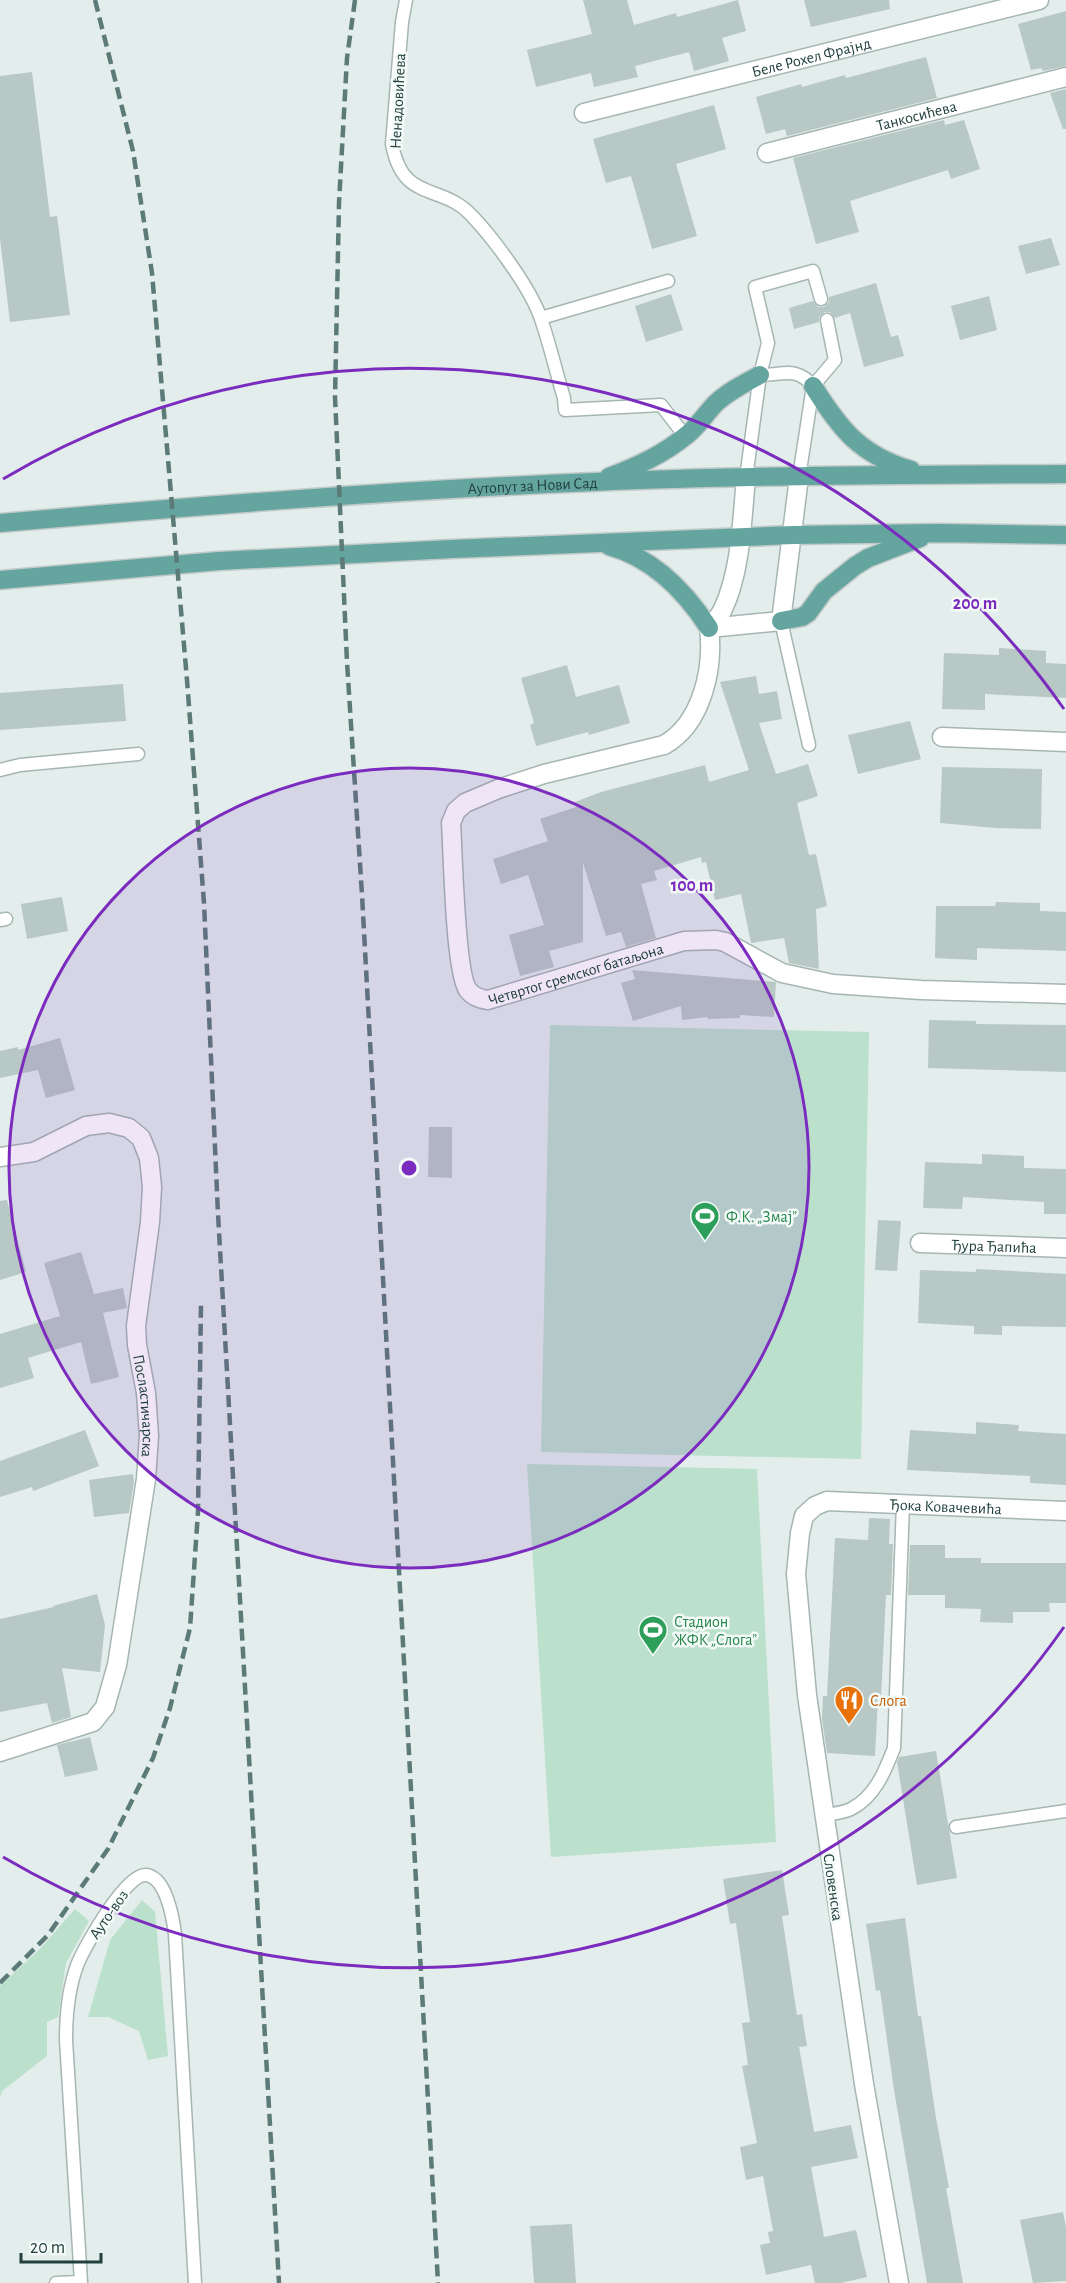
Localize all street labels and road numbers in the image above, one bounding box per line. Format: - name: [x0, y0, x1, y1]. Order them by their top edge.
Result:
- street label: Беле Рохел Фрајнд: [750, 35, 873, 80]
- street label: Ненадовићева: [387, 53, 409, 149]
- street label: Танкосићева: [875, 98, 958, 134]
- street label: Аутопут за Нови Сад: [467, 475, 598, 498]
- street label: Четвртог сремског батаљона: [486, 941, 665, 1008]
- street label: Ђура Ђапића: [951, 1237, 1037, 1256]
- street label: Посластичарска: [130, 1353, 156, 1458]
- street label: Ђока Ковачевића: [889, 1497, 1002, 1517]
- street label: Словенска: [820, 1852, 846, 1922]
- street label: Ауто-воз: [86, 1887, 132, 1943]

